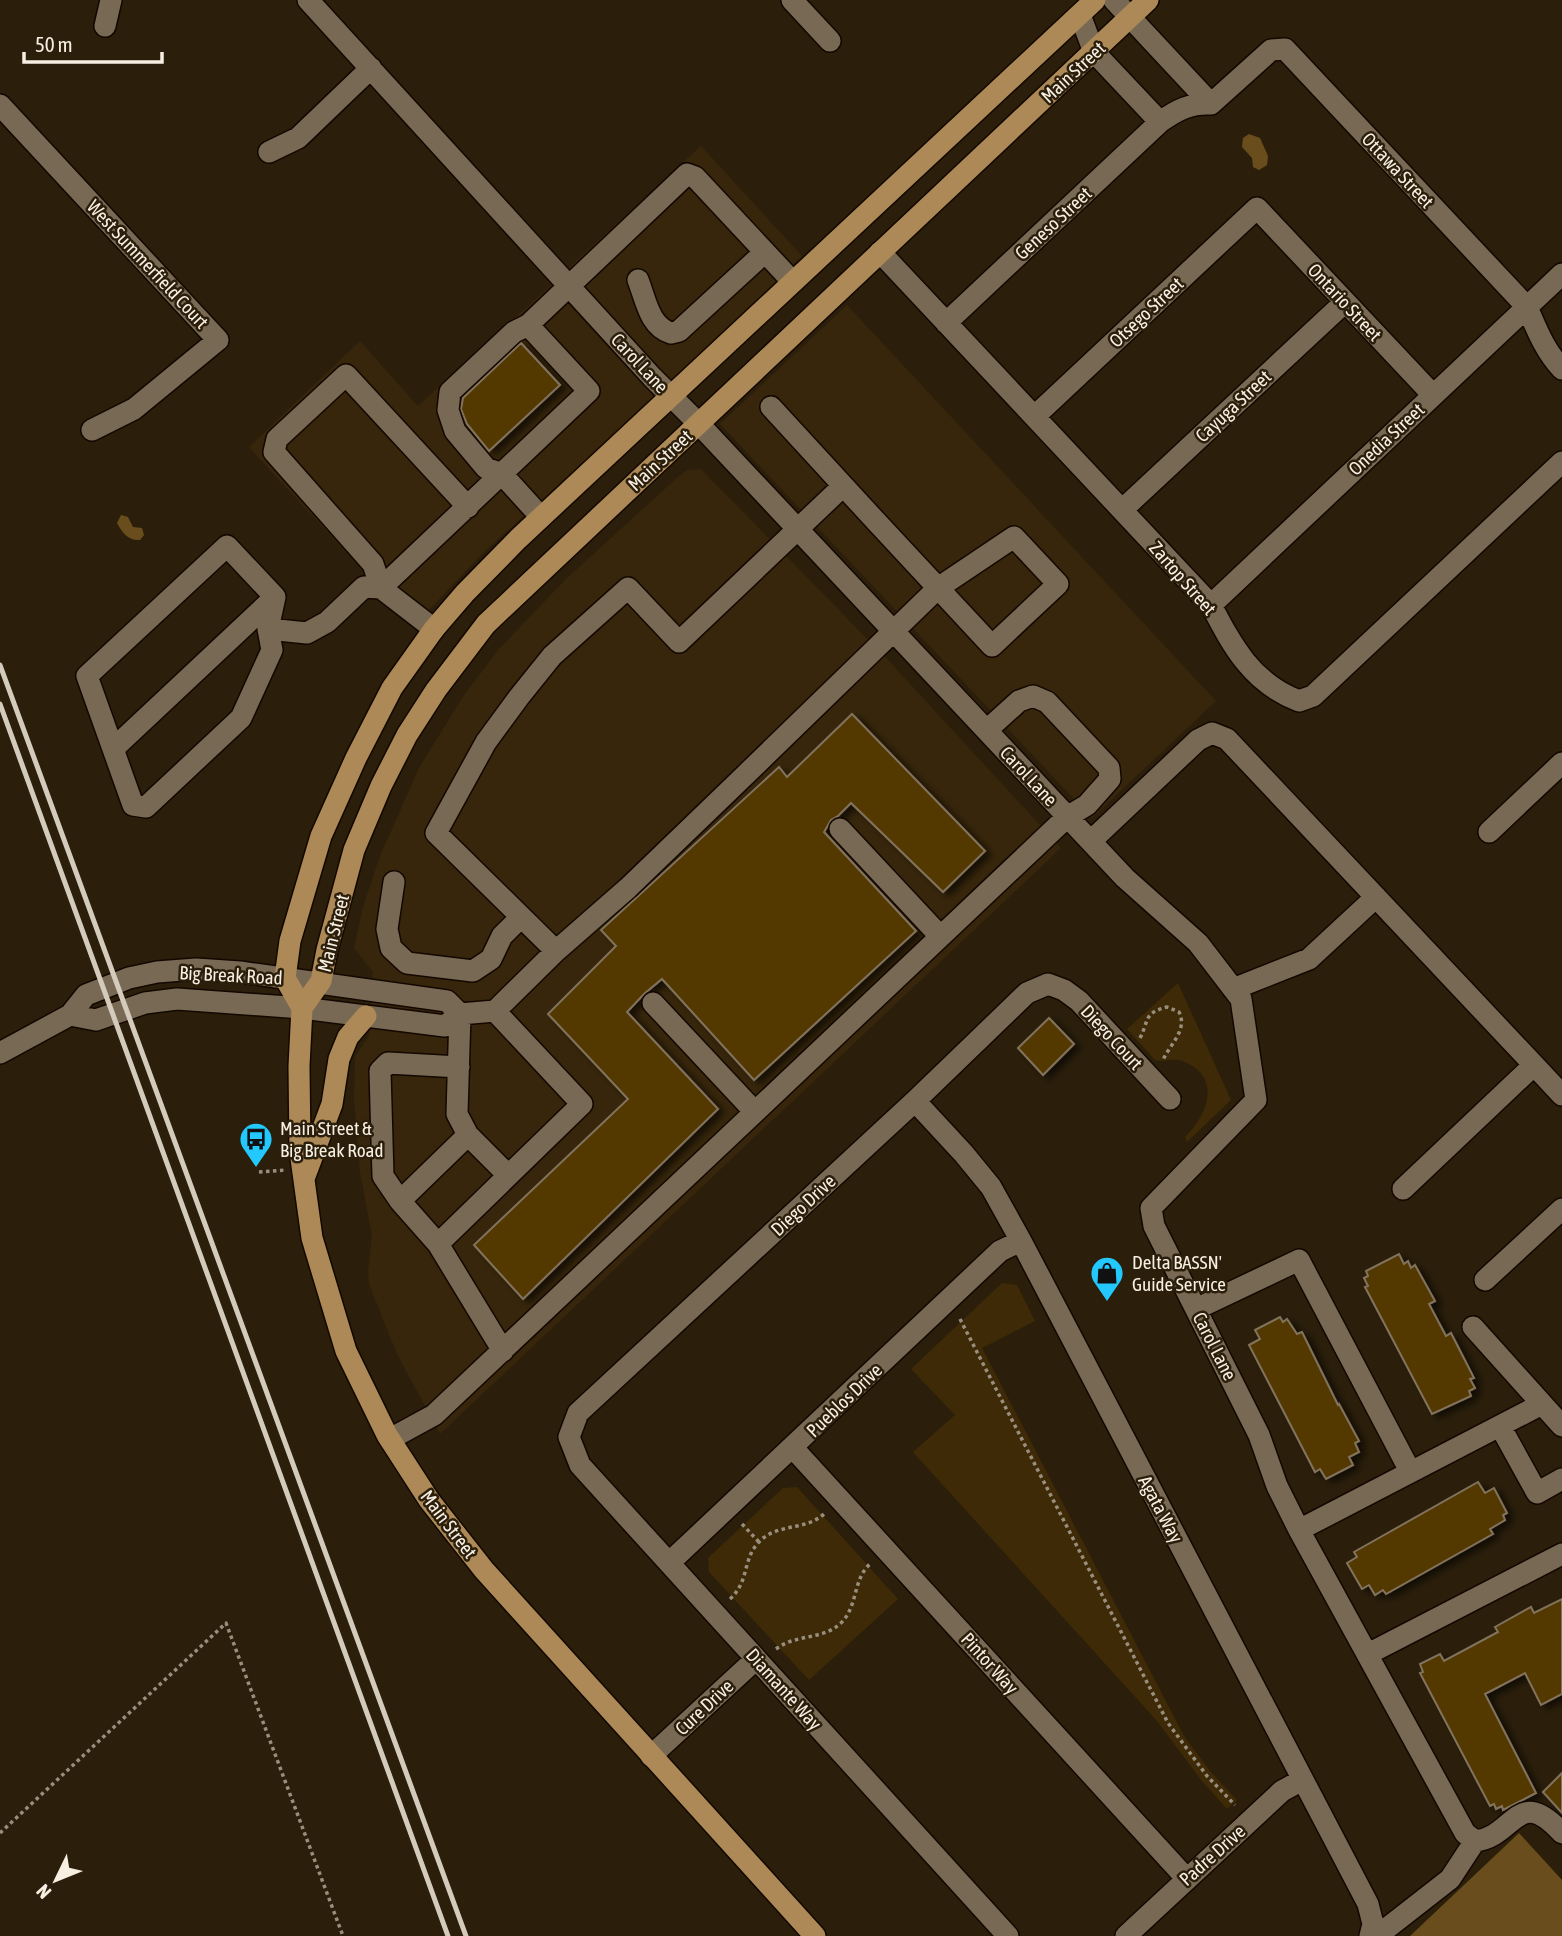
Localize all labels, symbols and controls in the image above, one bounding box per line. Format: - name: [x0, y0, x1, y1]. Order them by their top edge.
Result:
- scale bar: [24, 21, 163, 65]
- text: 50 m: [35, 32, 73, 56]
- street label: Main Street: [1036, 37, 1110, 107]
- street label: Ottawa Street: [1358, 128, 1438, 212]
- street label: Geneso Street: [1010, 182, 1096, 264]
- street label: West Summerfield Court: [83, 195, 213, 333]
- street label: Ontario Street: [1304, 259, 1386, 345]
- street label: Otsego Street: [1105, 272, 1187, 352]
- street label: Carol Lane: [607, 329, 673, 397]
- street label: Cayuga Street: [1191, 365, 1275, 447]
- street label: Onedia Street: [1344, 398, 1428, 480]
- street label: Main Street: [623, 425, 697, 495]
- street label: Zartop Street: [1145, 537, 1221, 619]
- street label: Carol Lane: [996, 742, 1062, 810]
- street label: Main Street: [313, 892, 353, 974]
- street label: Big Break Road: [179, 961, 283, 989]
- street label: Diego Court: [1076, 1000, 1148, 1074]
- place label: Main Street & Big Break Road: [280, 1117, 383, 1161]
- bus stop icon: Main Street & Big Break Road: [237, 1120, 275, 1169]
- street label: Diego Drive: [766, 1170, 840, 1240]
- place label: Delta BASSN' Guide Service: [1132, 1251, 1226, 1295]
- shop icon: Delta BASSN' Guide Service: [1088, 1254, 1126, 1303]
- street label: Carol Lane: [1188, 1308, 1242, 1384]
- street label: Pueblos Drive: [802, 1359, 886, 1441]
- street label: Agata Way: [1134, 1472, 1188, 1546]
- street label: Main Street: [416, 1486, 482, 1562]
- street label: Pintor Way: [957, 1628, 1023, 1698]
- street label: Diamante Way: [742, 1644, 826, 1734]
- street label: Cure Drive: [670, 1675, 738, 1739]
- street label: Padre Drive: [1175, 1820, 1249, 1890]
- north arrow: [21, 1845, 91, 1915]
- text: N: [32, 1880, 55, 1903]

